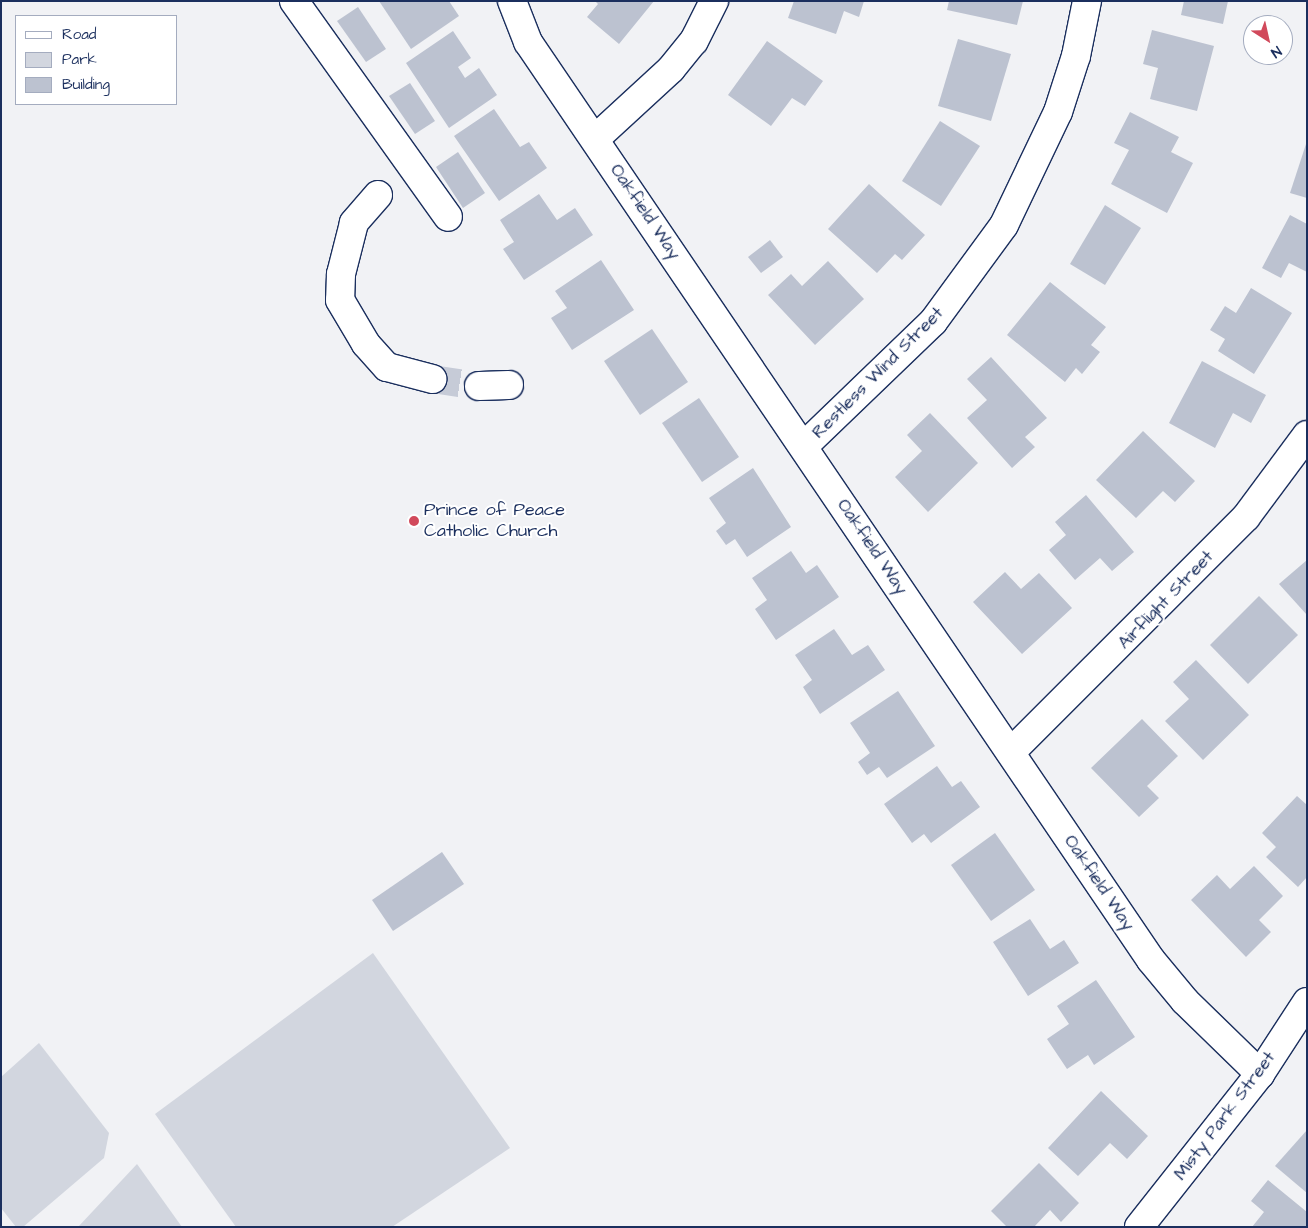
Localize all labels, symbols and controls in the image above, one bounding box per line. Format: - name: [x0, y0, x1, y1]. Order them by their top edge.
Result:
- legend: [15, 15, 178, 105]
- north arrow: [1243, 15, 1293, 65]
- text: Road: [62, 24, 96, 45]
- text: N: [1267, 41, 1285, 62]
- text: Park: [62, 49, 97, 70]
- text: Building: [62, 74, 110, 95]
- street label: Oakfield Way: [605, 160, 685, 264]
- street label: Restless Wind Street: [808, 303, 948, 443]
- street label: Oakfield Way: [832, 495, 912, 599]
- place label: Prince of Peace Catholic Church: [424, 500, 565, 542]
- marker: Prince of Peace Catholic Church: [408, 515, 420, 527]
- street label: Airflight Street: [1114, 546, 1218, 654]
- street label: Oakfield Way: [1059, 831, 1139, 935]
- street label: Misty Park Street: [1170, 1047, 1280, 1185]

